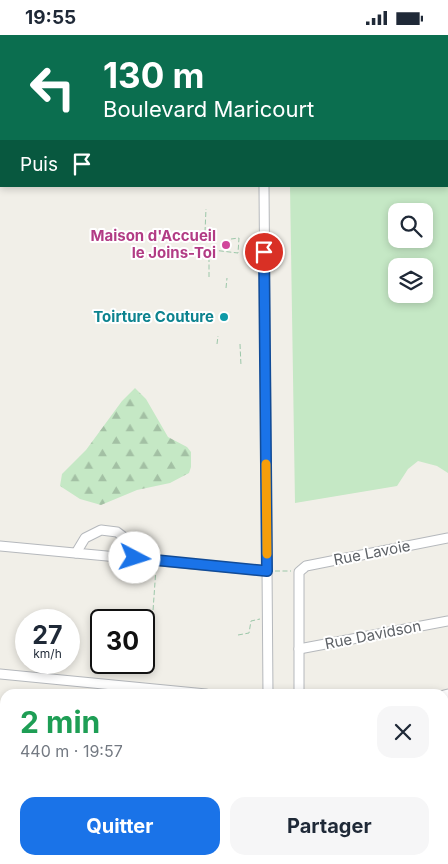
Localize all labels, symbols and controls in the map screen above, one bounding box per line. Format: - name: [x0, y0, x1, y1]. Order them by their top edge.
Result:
- text: 19:55: [25, 6, 76, 29]
- text: 130 m: [103, 54, 205, 96]
- icon: left: [20, 55, 85, 120]
- text: Boulevard Maricourt: [103, 96, 314, 122]
- icon: arrive: [68, 150, 96, 178]
- text: Puis: [20, 153, 58, 176]
- map controls: [388, 203, 433, 303]
- button: search: [388, 203, 433, 248]
- place label: Maison d'Accueil le Joins-Toi: [90, 226, 216, 262]
- pin: [243, 231, 285, 273]
- icon: arrive: [250, 238, 278, 266]
- marker: Maison d'Accueil le Joins-Toi: [220, 239, 232, 251]
- button: layers: [388, 258, 433, 303]
- place label: Toirture Couture: [93, 307, 214, 326]
- marker: Toirture Couture: [218, 311, 230, 323]
- position arrow: [108, 531, 160, 583]
- street label: Rue Lavoie: [332, 536, 412, 569]
- speed limit sign: 30: [90, 609, 155, 674]
- street label: Rue Davidson: [323, 616, 423, 653]
- text: 27: [32, 620, 63, 650]
- text: km/h: [33, 646, 62, 661]
- text: 2 min: [20, 704, 100, 740]
- button: close: [377, 706, 429, 758]
- text: 440 m · 19:57: [20, 741, 123, 761]
- button: Quitter: [20, 797, 220, 855]
- button: Partager: [230, 797, 429, 855]

